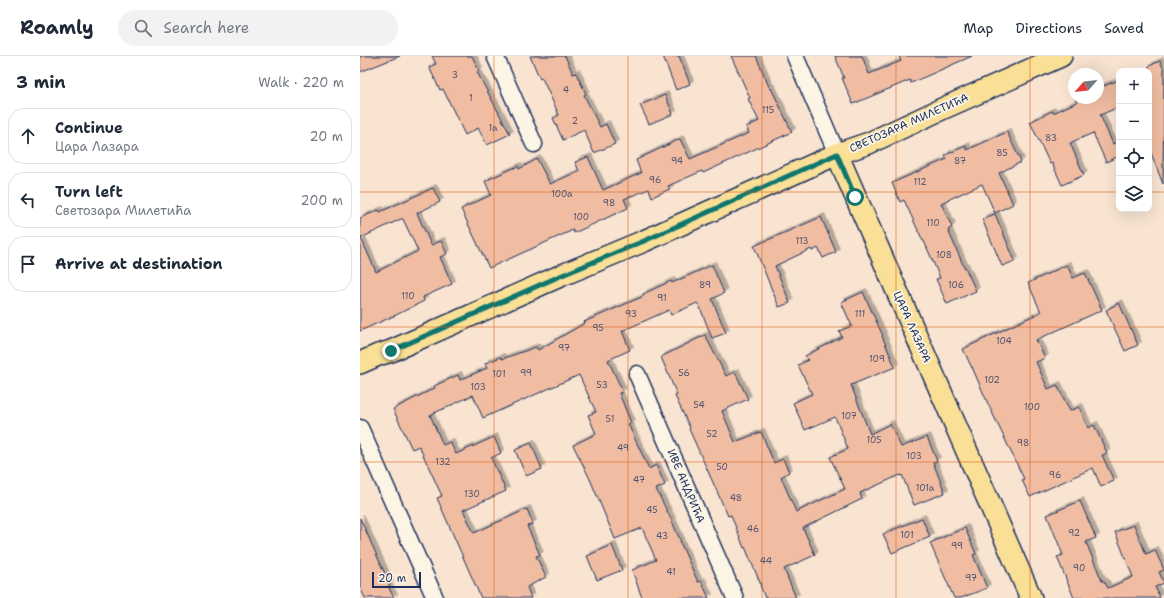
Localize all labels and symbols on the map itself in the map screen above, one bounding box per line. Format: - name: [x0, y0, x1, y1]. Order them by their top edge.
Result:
- north arrow: [1068, 68, 1104, 104]
- house number: 3: [452, 69, 458, 81]
- house number: 4: [563, 84, 569, 96]
- street label: СВЕТОЗАРА МИЛЕТИЋА: [847, 90, 971, 156]
- house number: 1: [469, 92, 473, 104]
- house number: 115: [762, 104, 774, 116]
- house number: 2: [572, 115, 578, 127]
- house number: 1a: [488, 122, 498, 134]
- house number: 83: [1045, 132, 1057, 144]
- house number: 85: [996, 147, 1008, 159]
- house number: 94: [671, 155, 683, 167]
- house number: 87: [954, 155, 966, 167]
- house number: 96: [649, 174, 661, 186]
- house number: 112: [913, 176, 927, 188]
- house number: 100a: [551, 188, 573, 200]
- route start: [846, 188, 864, 206]
- house number: 98: [603, 197, 615, 209]
- house number: 100: [573, 211, 589, 223]
- house number: 110: [926, 217, 940, 229]
- house number: 113: [795, 235, 809, 247]
- house number: 108: [936, 249, 952, 261]
- house number: 89: [699, 279, 711, 291]
- house number: 106: [948, 279, 964, 291]
- street label: ЦАРА ЛАЗАРА: [889, 289, 935, 365]
- house number: 110: [401, 290, 415, 302]
- house number: 91: [657, 292, 667, 304]
- house number: 93: [625, 308, 637, 320]
- house number: 111: [855, 308, 865, 320]
- house number: 95: [592, 322, 604, 334]
- house number: 104: [996, 335, 1012, 347]
- route end: [382, 342, 400, 360]
- house number: 97: [558, 342, 570, 354]
- house number: 109: [869, 353, 885, 365]
- house number: 99: [520, 367, 532, 379]
- house number: 56: [678, 367, 690, 379]
- house number: 101: [492, 368, 506, 380]
- house number: 102: [984, 374, 1000, 386]
- house number: 53: [596, 379, 608, 391]
- house number: 103: [470, 381, 486, 393]
- house number: 54: [693, 399, 705, 411]
- house number: 100: [1024, 401, 1040, 413]
- house number: 107: [841, 410, 857, 422]
- house number: 51: [606, 413, 614, 425]
- house number: 52: [706, 428, 718, 440]
- house number: 105: [866, 434, 882, 446]
- house number: 98: [1017, 437, 1029, 449]
- house number: 49: [617, 442, 629, 454]
- street label: ИВЕ АНДРИЋА: [664, 447, 708, 525]
- house number: 103: [906, 450, 922, 462]
- house number: 132: [435, 456, 451, 468]
- house number: 50: [716, 461, 728, 473]
- house number: 96: [1049, 469, 1061, 481]
- house number: 47: [633, 474, 645, 486]
- house number: 101a: [916, 482, 935, 494]
- house number: 130: [464, 488, 480, 500]
- house number: 48: [730, 492, 742, 504]
- house number: 45: [646, 504, 658, 516]
- house number: 46: [747, 523, 759, 535]
- house number: 92: [1068, 527, 1080, 539]
- house number: 101: [900, 529, 914, 541]
- house number: 43: [656, 530, 668, 542]
- house number: 99: [951, 540, 963, 552]
- house number: 44: [760, 555, 772, 567]
- house number: 90: [1073, 562, 1085, 574]
- house number: 41: [666, 566, 676, 578]
- scale bar: [372, 570, 421, 589]
- house number: 97: [965, 572, 977, 584]

